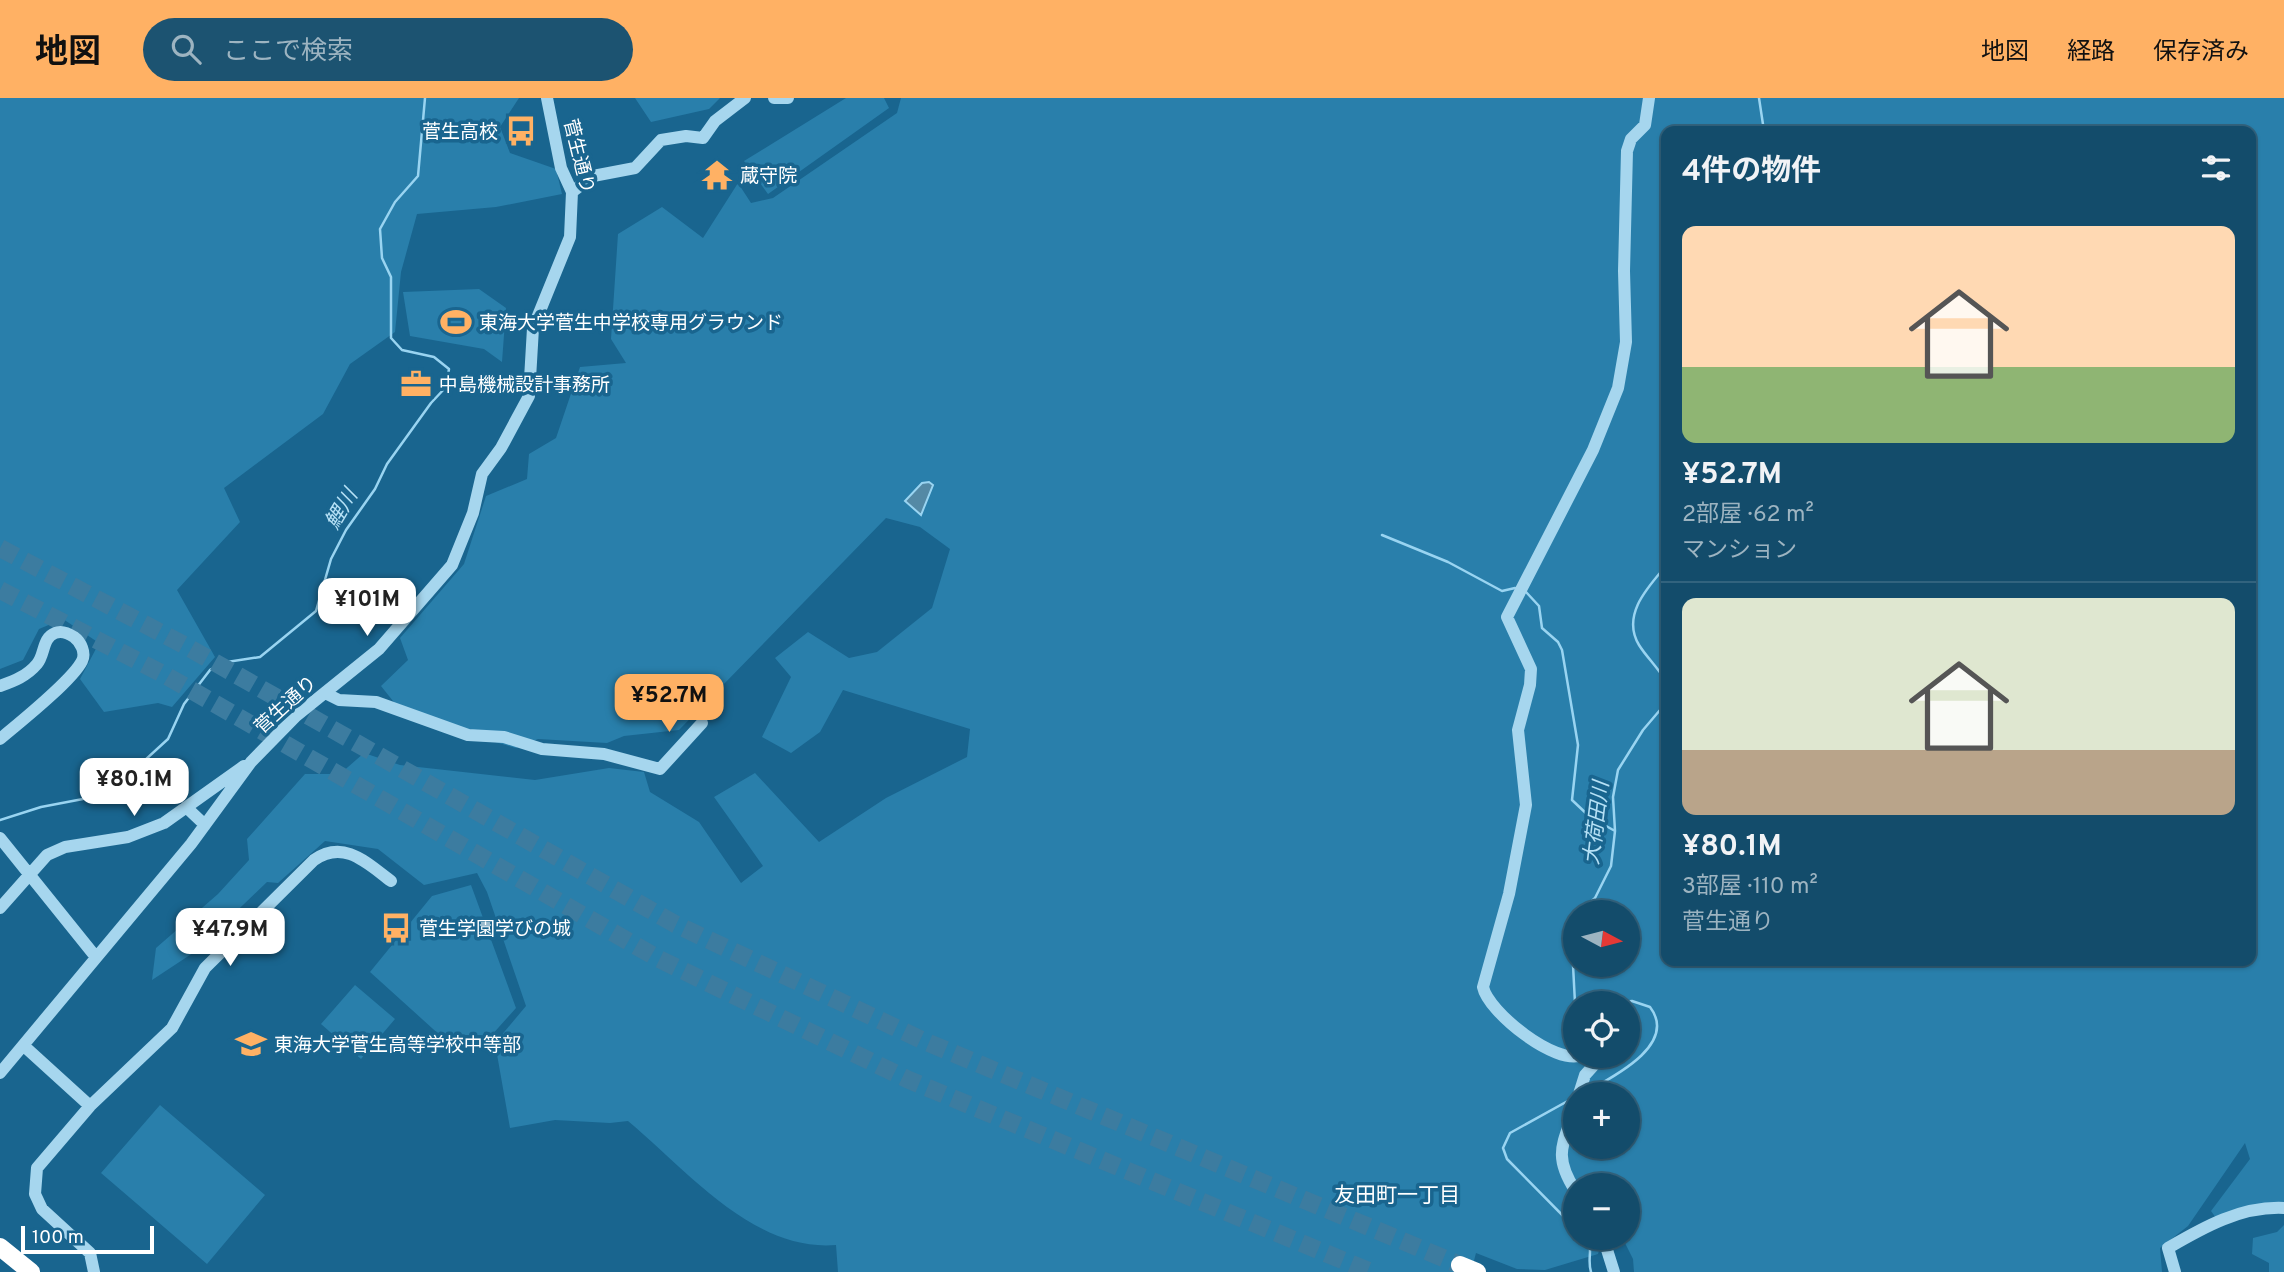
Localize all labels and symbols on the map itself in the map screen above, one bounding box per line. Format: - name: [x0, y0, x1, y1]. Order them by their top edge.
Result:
- bus stop icon: 菅生高校: [504, 114, 538, 148]
- street label: 菅生通り: [557, 117, 599, 196]
- place label: 菅生高校: [422, 121, 498, 145]
- temple icon: 蔵守院: [700, 158, 734, 192]
- place label: 蔵守院: [740, 165, 797, 189]
- sports icon: 東海大学菅生中学校専用グラウンド: [439, 305, 473, 339]
- place label: 東海大学菅生中学校専用グラウンド: [479, 312, 783, 336]
- office icon: 中島機械設計事務所: [399, 367, 433, 401]
- place label: 中島機械設計事務所: [439, 374, 610, 398]
- water label: 鯉川: [320, 483, 366, 535]
- pin: ¥101M: [318, 578, 416, 638]
- street label: 菅生通り: [250, 671, 323, 740]
- pin: ¥52.7M: [612, 674, 726, 734]
- pin: ¥80.1M: [77, 758, 191, 818]
- water label: 大荷田川: [1579, 778, 1616, 867]
- north arrow: [1563, 900, 1640, 976]
- pin: ¥47.9M: [173, 908, 287, 968]
- bus stop icon: 菅生学園学びの城: [379, 911, 413, 945]
- place label: 菅生学園学びの城: [419, 918, 571, 942]
- school or university icon: 東海大学菅生高等学校中等部: [234, 1027, 268, 1061]
- place label: 東海大学菅生高等学校中等部: [274, 1034, 521, 1058]
- district label: 友田町一丁目: [1334, 1183, 1460, 1210]
- scale bar: [21, 1223, 154, 1255]

